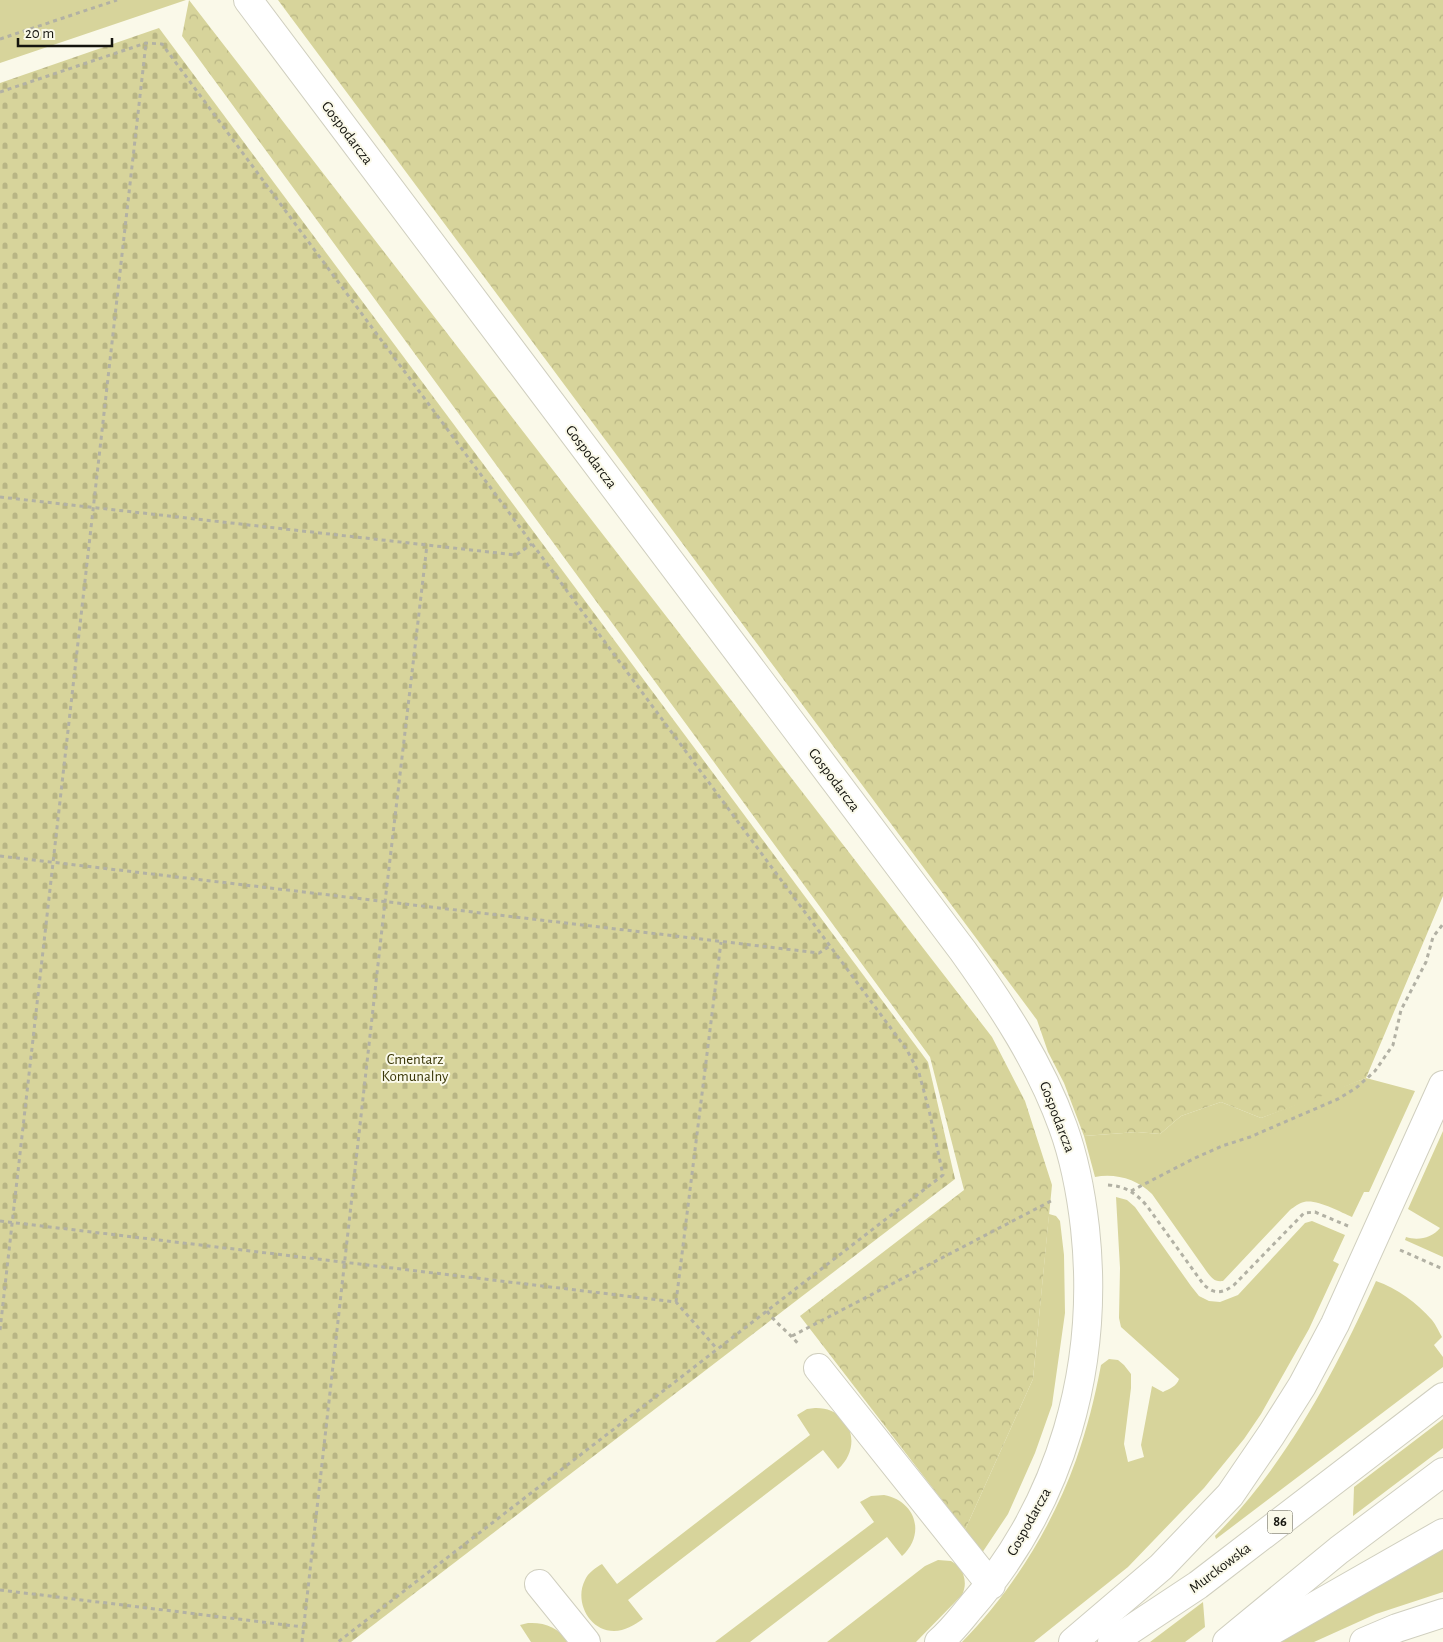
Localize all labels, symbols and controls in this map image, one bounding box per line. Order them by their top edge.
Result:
scale bar [18,15,111,47]
text: 20 m [25,26,54,41]
street label: Gospodarcza [318,99,376,167]
street label: Gospodarcza [562,423,620,491]
street label: Gospodarcza [805,746,863,814]
park label: Cmentarz Komunalny [382,1052,449,1084]
street label: Gospodarcza [1037,1079,1077,1155]
street label: Gospodarcza [1004,1486,1054,1558]
road number: 86 [1268,1510,1292,1534]
street label: Murckowska [1187,1540,1254,1596]

